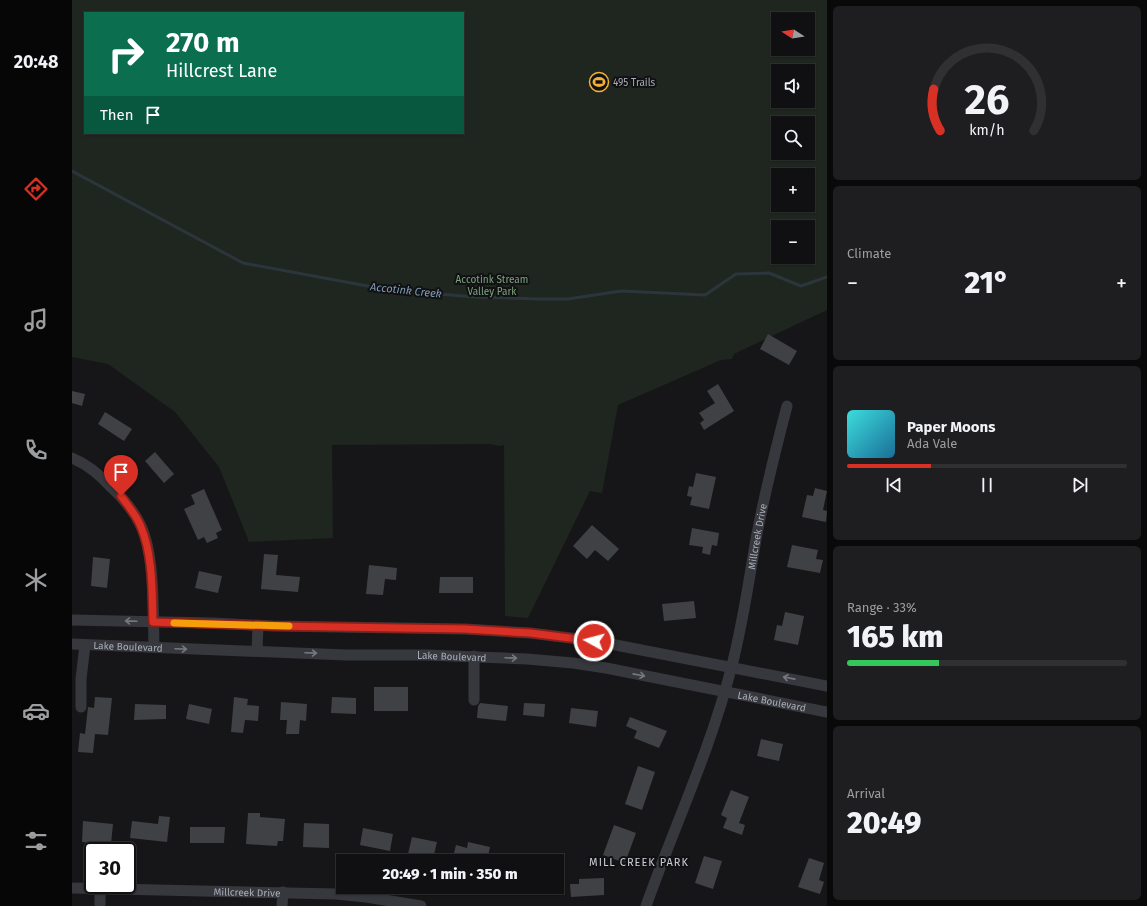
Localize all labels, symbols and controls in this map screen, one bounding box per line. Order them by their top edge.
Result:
north arrow [771,12,815,56]
map controls [771,12,815,264]
text: 270 m [166,26,240,59]
icon: right [100,28,152,80]
text: 20:48 [14,51,58,73]
text: Hillcrest Lane [166,60,277,82]
button: sound [771,64,815,108]
sports icon: 495 Trails [588,71,610,93]
text: 26 [965,75,1009,125]
place label: 495 Trails [613,77,656,89]
icon: arrive [142,104,164,126]
text: Then [100,106,134,124]
button: search [771,116,815,160]
text: km/h [969,122,1005,139]
button: + [771,168,815,212]
icon: directions [22,175,50,203]
button: − [771,220,815,264]
text: Climate [847,246,891,261]
text: 21° [965,265,1009,301]
text: − [847,270,858,297]
text: + [1116,270,1127,297]
park label: Accotink Stream Valley Park [456,274,528,298]
water label: Accotink Creek [369,280,442,301]
icon: music [22,306,50,334]
text: Paper Moons [907,418,995,436]
icon: phone [22,436,50,464]
text: Ada Vale [907,436,957,451]
pin [104,455,138,496]
icon: arrive [110,461,132,483]
icon: previous [883,474,905,496]
icon: pause [976,474,998,496]
icon: next [1069,474,1091,496]
street label: Millcreek Drive [746,503,770,570]
icon: climate [22,566,50,594]
text: Range · 33% [847,600,917,615]
one-way arrow [125,618,138,625]
text: 165 km [847,619,944,655]
position arrow [573,620,615,662]
street label: Lake Boulevard [93,640,163,655]
one-way arrow [174,645,187,652]
one-way arrow [304,650,317,657]
street label: Lake Boulevard [417,650,487,664]
one-way arrow [504,654,517,662]
one-way arrow [633,671,646,679]
one-way arrow [783,674,796,682]
street label: Lake Boulevard [737,689,807,715]
icon: car [22,697,50,725]
text: Arrival [847,786,885,801]
text: 20:49 [847,805,921,841]
icon: filters [22,827,50,855]
speed limit sign: 30 [84,842,136,894]
district label: MILL CREEK PARK [589,856,689,869]
text: 20:49 · 1 min · 350 m [382,865,518,883]
street label: Millcreek Drive [213,886,281,900]

